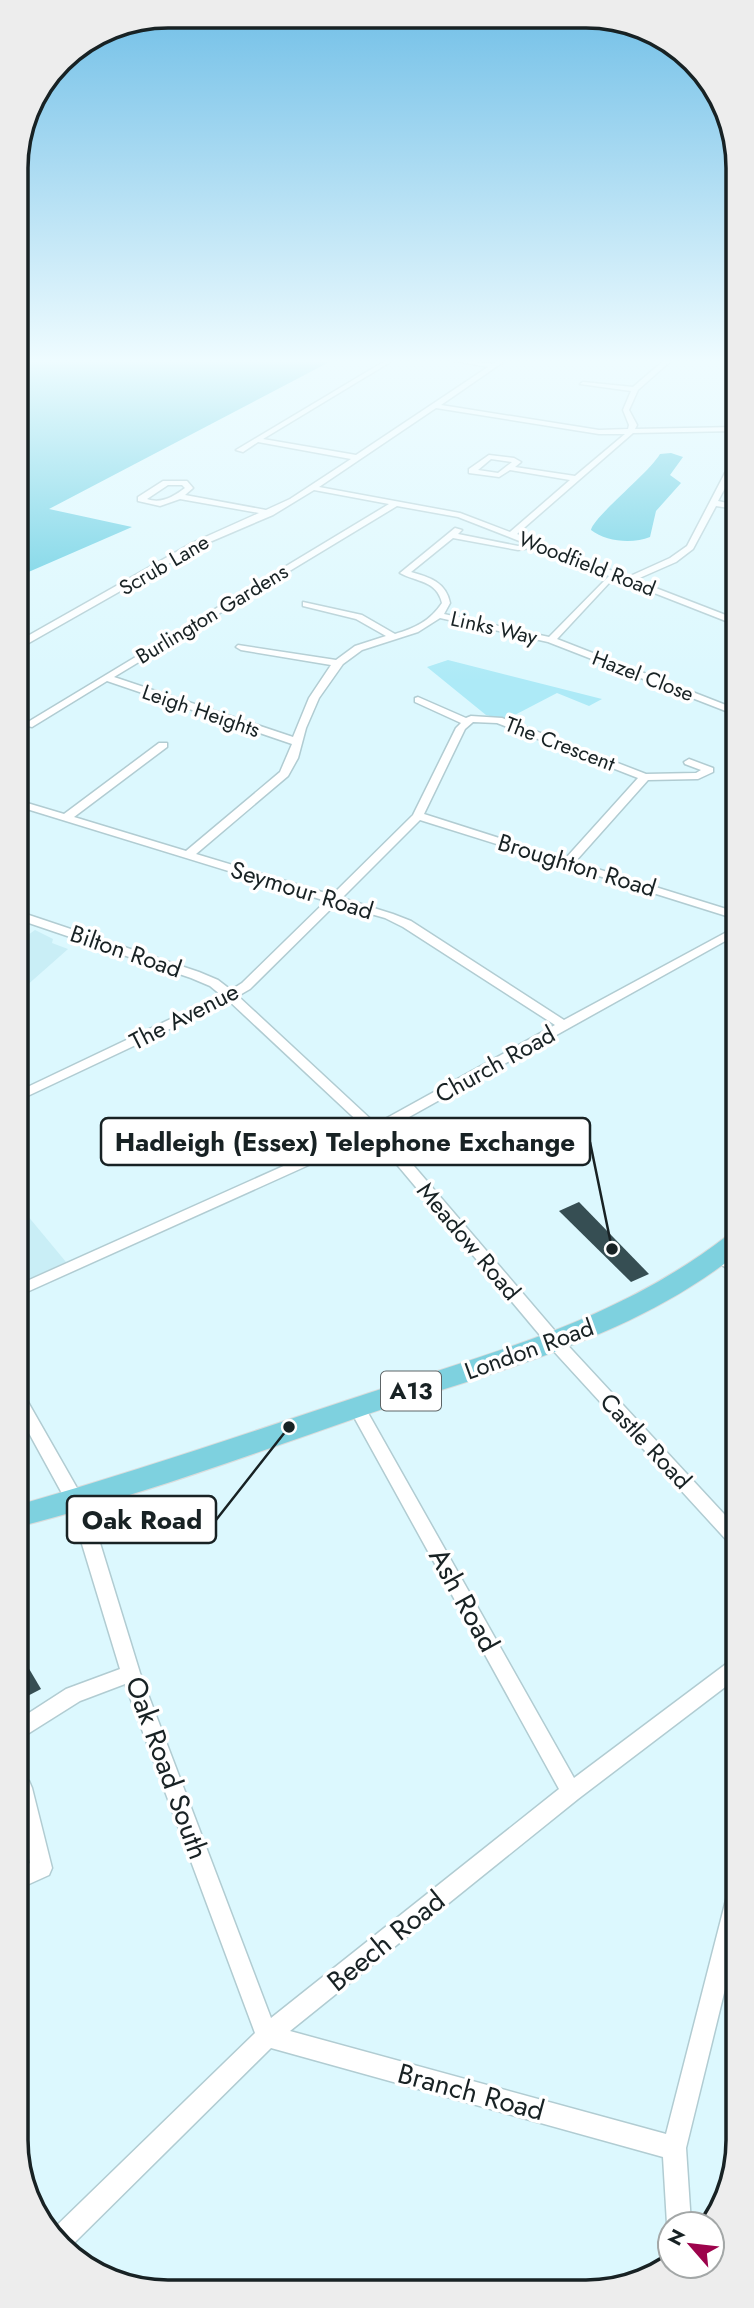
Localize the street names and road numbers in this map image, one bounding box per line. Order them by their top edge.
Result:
street label: Woodfield Road [514,524,660,604]
street label: Scrub Lane [113,527,215,603]
street label: Burlington Gardens [130,557,294,671]
street label: Links Way [448,604,541,653]
street label: Hazel Close [588,643,698,709]
street label: Leigh Heights [138,677,264,745]
street label: The Crescent [501,709,619,779]
street label: Broughton Road [494,824,660,906]
street label: Seymour Road [226,852,378,928]
street label: Bilton Road [66,916,186,986]
street label: The Avenue [123,974,245,1058]
street label: Church Road [429,1017,561,1111]
street label: Meadow Road [409,1174,529,1308]
street label: London Road [460,1309,598,1389]
road number: A13 [381,1372,441,1410]
street label: Castle Road [592,1385,700,1497]
street label: Ash Road [419,1541,509,1659]
street label: Oak Road South [115,1671,219,1865]
street label: Beech Road [318,1881,454,2001]
street label: Branch Road [393,2053,549,2131]

